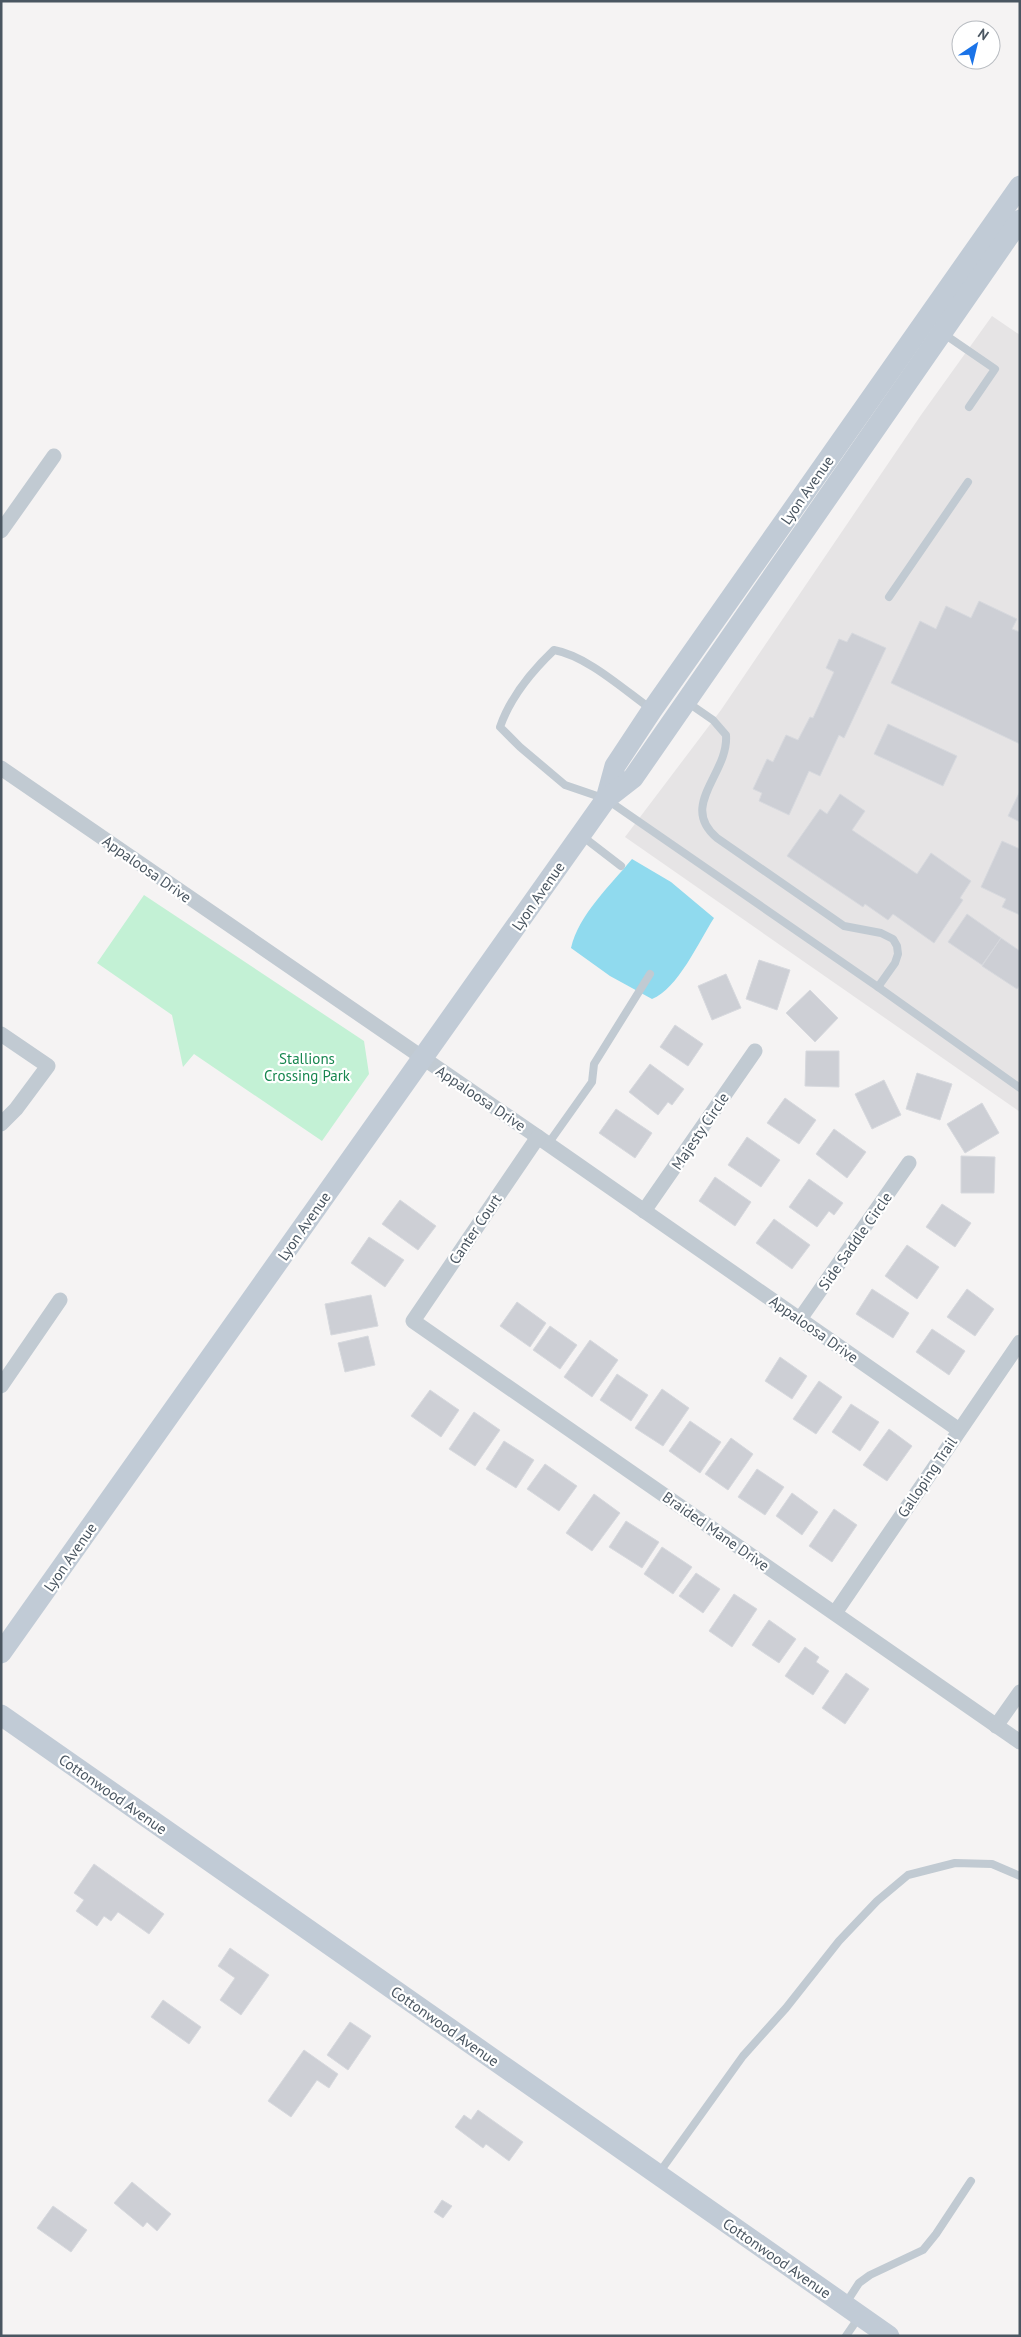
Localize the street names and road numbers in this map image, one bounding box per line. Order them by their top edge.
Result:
street label: Lyon Avenue [776,452,838,528]
street label: Appaloosa Drive [99,831,195,907]
street label: Lyon Avenue [507,858,569,934]
street label: Appaloosa Drive [432,1061,530,1135]
street label: Majesty Circle [667,1089,733,1173]
street label: Lyon Avenue [273,1188,335,1264]
street label: Side Saddle Circle [814,1188,896,1294]
street label: Canter Court [445,1190,505,1268]
street label: Appaloosa Drive [766,1291,862,1367]
street label: Galloping Trail [893,1433,961,1521]
street label: Braided Mane Drive [659,1487,773,1575]
street label: Lyon Avenue [39,1519,101,1595]
street label: Cottonwood Avenue [55,1750,171,1838]
street label: Cottonwood Avenue [387,1982,503,2070]
street label: Cottonwood Avenue [719,2214,835,2302]

